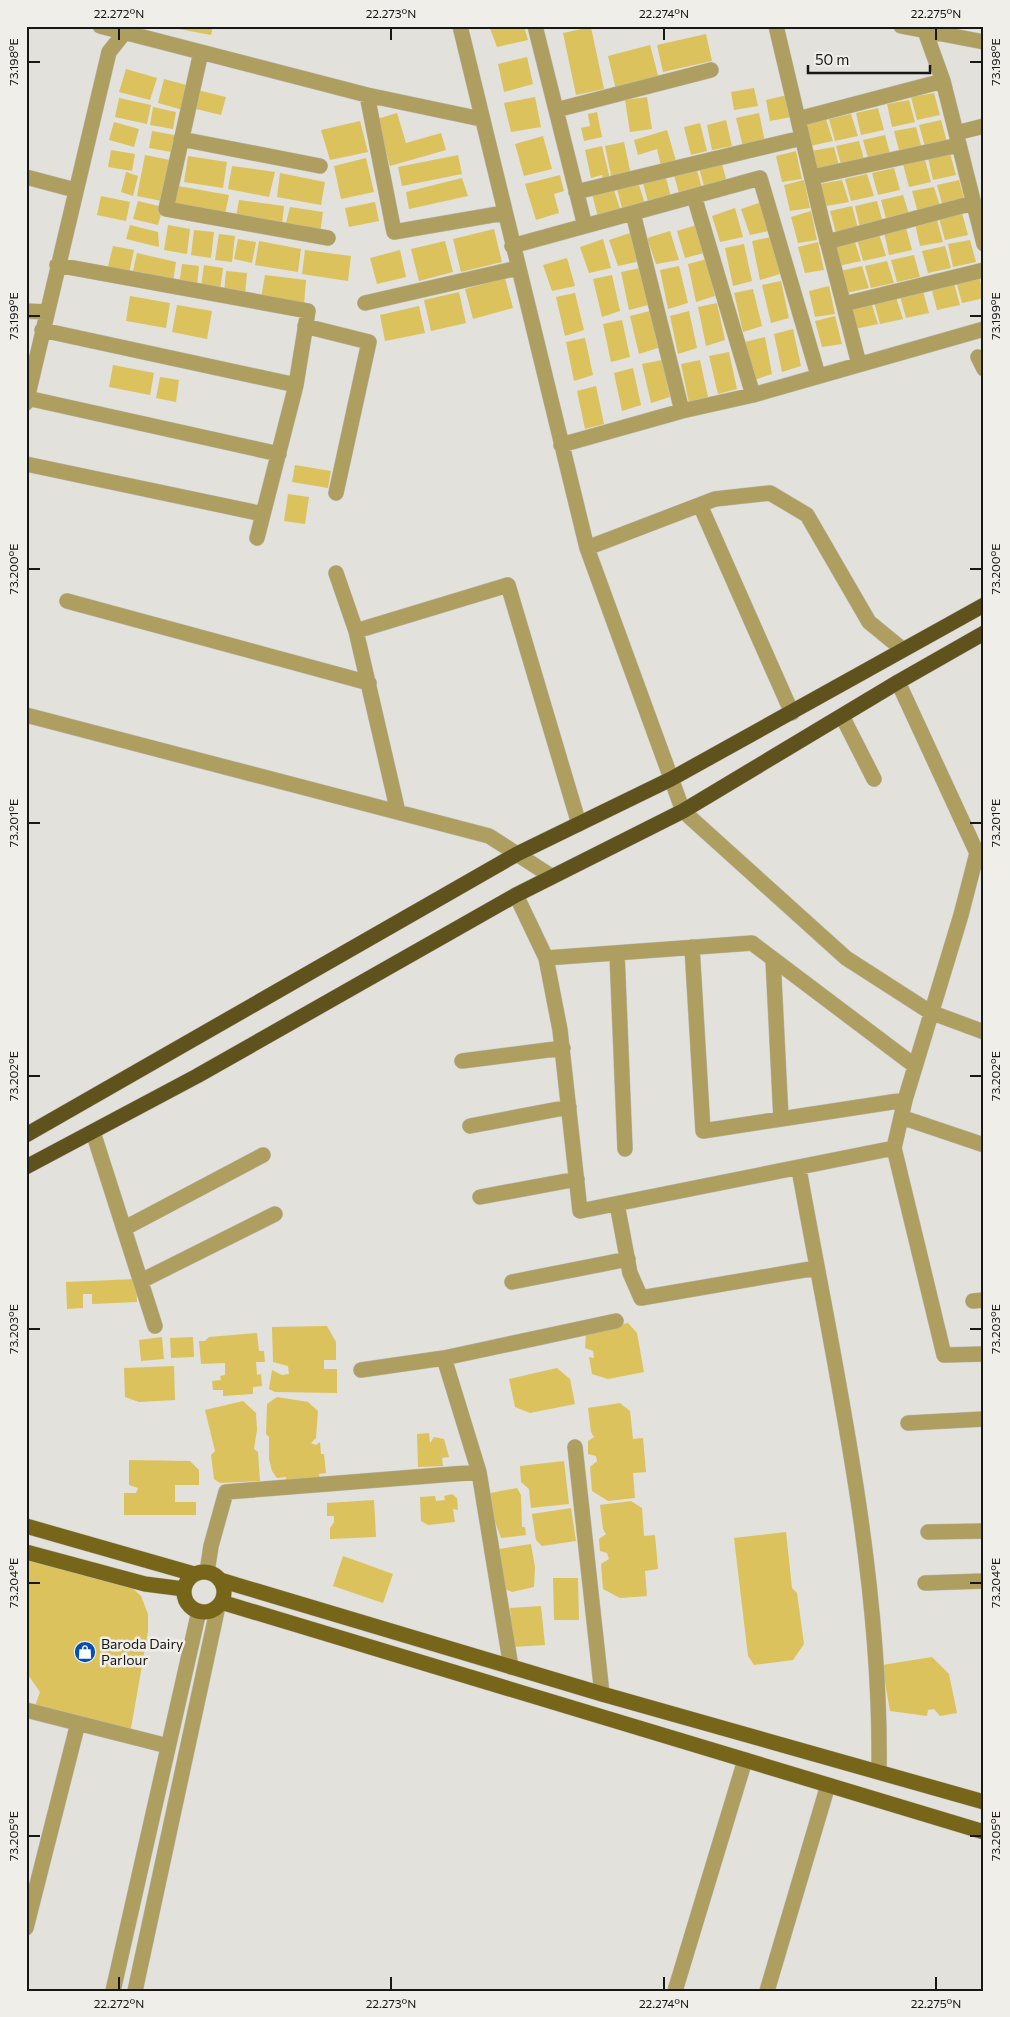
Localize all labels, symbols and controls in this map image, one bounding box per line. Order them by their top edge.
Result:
text: 22.272°N [94,6,144,20]
text: 22.273°N [366,6,416,20]
text: 22.274°N [639,6,689,20]
text: 22.275°N [911,6,961,20]
text: 73.198°E [6,38,20,86]
text: 73.198°E [988,38,1002,86]
scale bar [808,42,930,74]
text: 50 m [815,50,849,68]
text: 73.199°E [6,292,20,340]
text: 73.199°E [988,292,1002,340]
text: 73.200°E [6,544,20,594]
text: 73.200°E [988,544,1002,594]
text: 73.201°E [6,799,20,847]
text: 73.201°E [988,799,1002,847]
text: 73.202°E [6,1051,20,1101]
text: 73.202°E [988,1051,1002,1101]
text: 73.203°E [6,1304,20,1354]
text: 73.203°E [988,1304,1002,1354]
text: 73.204°E [6,1558,20,1608]
text: 73.204°E [988,1558,1002,1608]
place label: Baroda Dairy Parlour [101,1635,183,1668]
shop icon: Baroda Dairy Parlour [73,1640,97,1664]
text: 73.205°E [6,1811,20,1861]
text: 73.205°E [988,1811,1002,1861]
text: 22.272°N [94,1996,144,2010]
text: 22.273°N [366,1996,416,2010]
text: 22.274°N [639,1996,689,2010]
text: 22.275°N [911,1996,961,2010]

